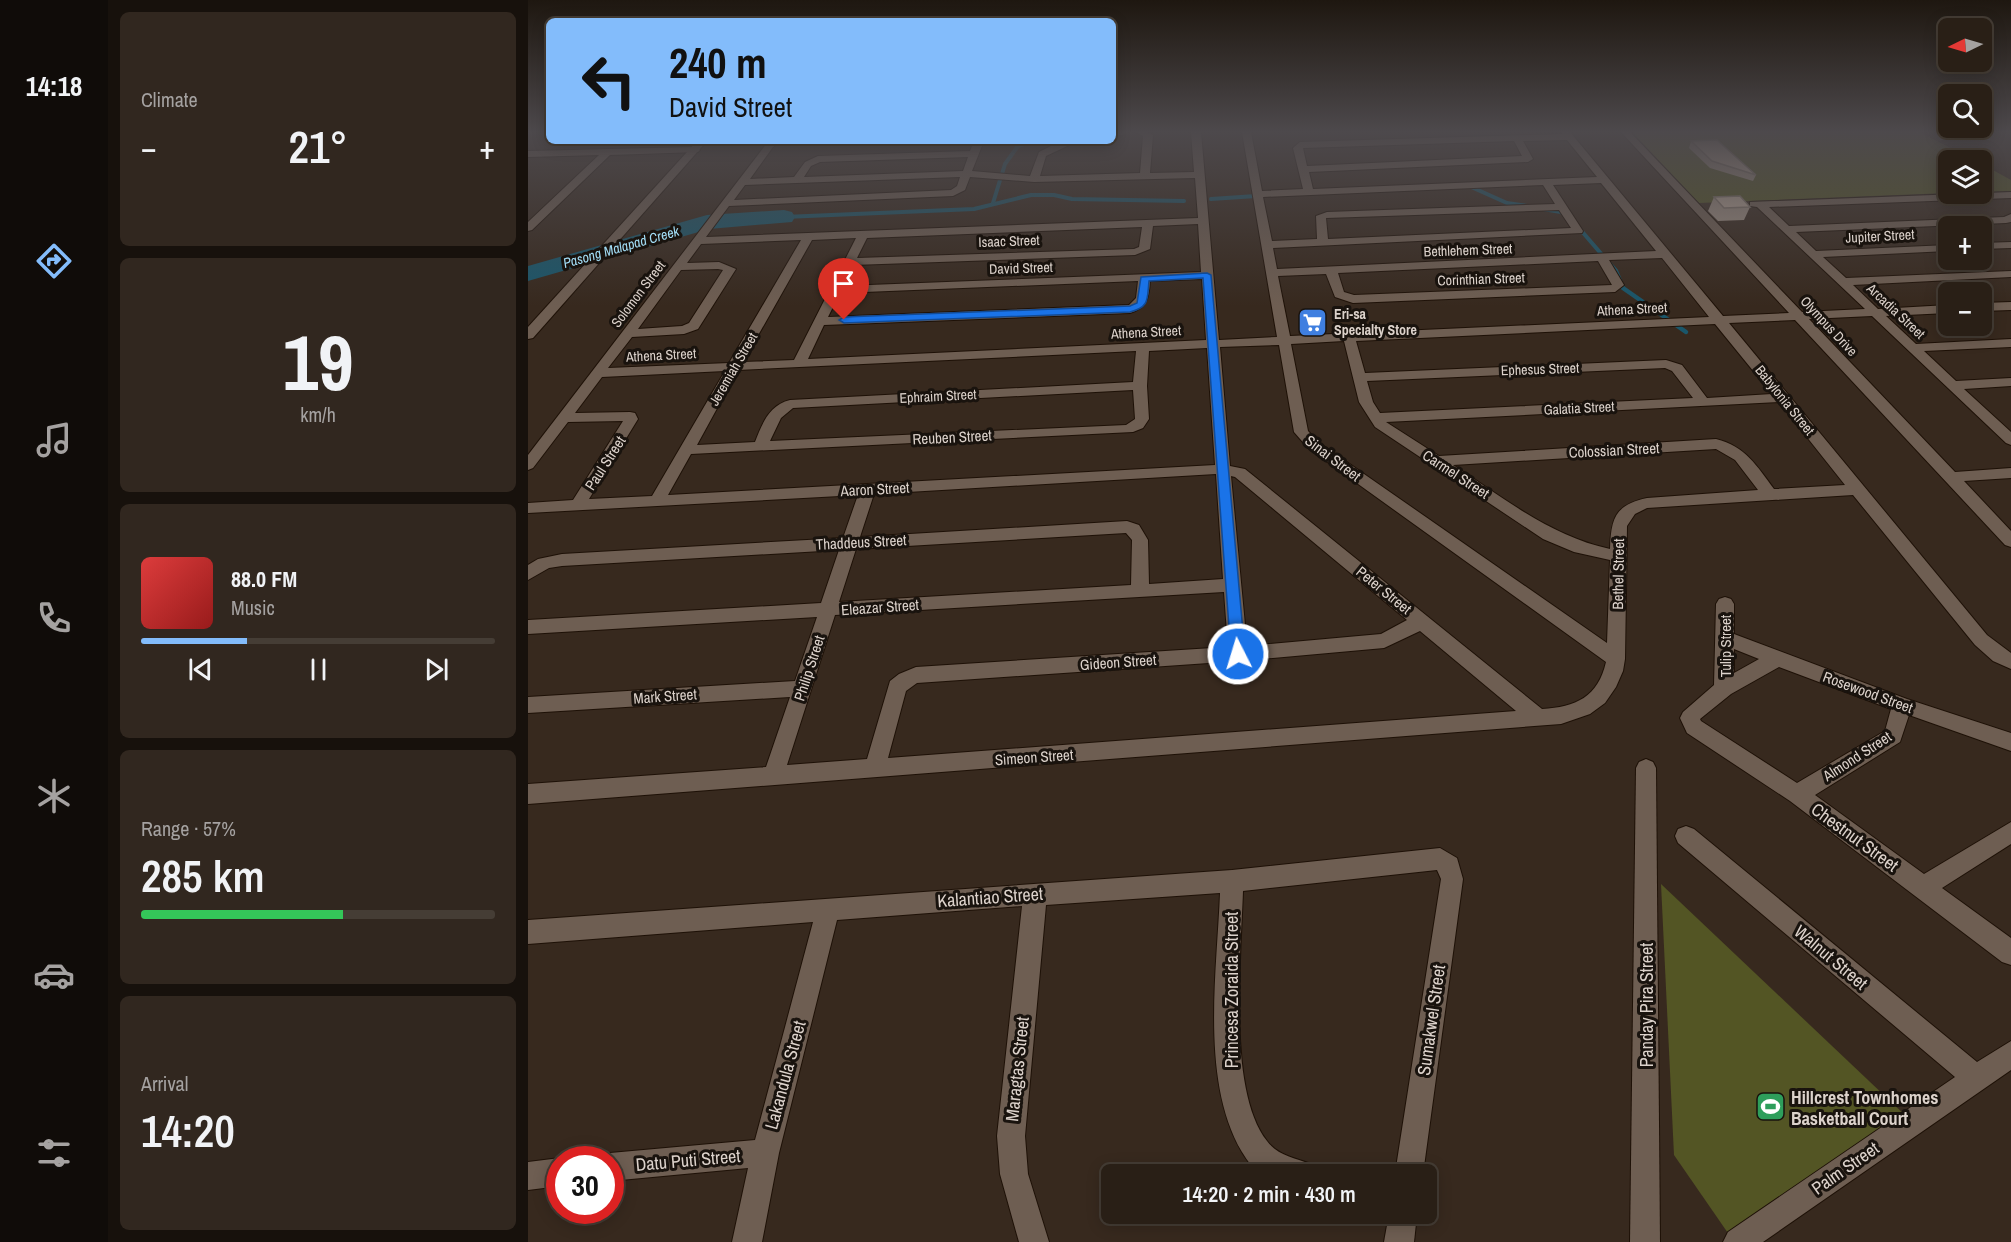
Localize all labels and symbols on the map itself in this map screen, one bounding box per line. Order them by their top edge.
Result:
north arrow [1938,18,1992,72]
water label: Pasong Malapad Creek [561,221,682,272]
street label: Jupiter Street [1845,225,1915,247]
street label: Isaac Street [978,231,1040,251]
street label: Bethlehem Street [1423,239,1513,261]
street label: Solomon Street [607,257,669,331]
pin [818,258,869,320]
street label: David Street [989,258,1053,278]
street label: Corinthian Street [1437,268,1525,290]
street label: Arcadia Street [1862,279,1929,343]
street label: Olympus Drive [1797,292,1861,360]
street label: Athena Street [1595,298,1668,320]
place label: Eri-sa Specialty Store [1334,305,1417,339]
supermarket icon: Eri-sa Specialty Store [1297,306,1329,338]
street label: Athena Street [1109,321,1182,343]
street label: Jeremiah Street [705,329,761,409]
street label: Athena Street [624,344,697,366]
street label: Ephesus Street [1500,359,1580,379]
street label: Babylonia Street [1751,361,1819,439]
street label: Ephraim Street [899,385,977,407]
street label: Galatia Street [1543,397,1615,419]
street label: Reuben Street [912,424,993,450]
street label: Sinai Street [1301,430,1366,486]
street label: Paul Street [580,431,631,494]
street label: Colossian Street [1568,437,1661,463]
street label: Carmel Street [1418,445,1494,504]
street label: Aaron Street [839,477,911,501]
street label: Thaddeus Street [815,529,908,555]
street label: Bethel Street [1607,538,1629,610]
street label: Peter Street [1352,561,1417,619]
street label: Eleazar Street [840,594,920,620]
street label: Tulip Street [1715,614,1736,677]
position arrow [1206,622,1270,686]
street label: Philip Street [789,632,830,703]
street label: Gideon Street [1079,649,1158,675]
street label: Rosewood Street [1820,666,1916,718]
street label: Mark Street [633,683,698,709]
street label: Almond Street [1818,726,1896,787]
street label: Simeon Street [994,744,1075,770]
street label: Chestnut Street [1806,797,1904,877]
street label: Kalantiao Street [936,881,1044,913]
street label: Princesa Zoraida Street [1219,912,1244,1068]
street label: Walnut Street [1789,919,1873,995]
street label: Panday Pira Street [1634,943,1659,1067]
street label: Sumakwel Street [1411,963,1451,1077]
street label: Maragtas Street [999,1015,1035,1123]
street label: Lakandula Street [758,1018,812,1132]
place label: Hillcrest Townhomes Basketball Court [1791,1085,1938,1131]
sports icon: Hillcrest Townhomes Basketball Court [1754,1091,1786,1123]
street label: Palm Street [1806,1136,1884,1200]
street label: Datu Puti Street [635,1143,741,1177]
speed limit sign: 30 [546,1146,624,1224]

